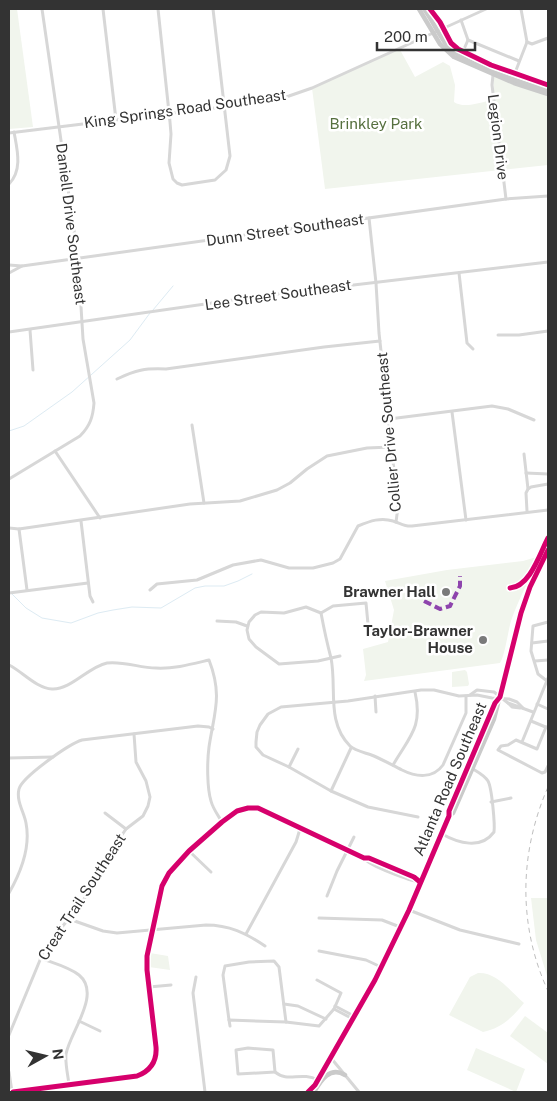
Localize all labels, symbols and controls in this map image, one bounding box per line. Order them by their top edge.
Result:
scale bar [377,20,474,52]
text: 200 m [384,28,428,45]
street label: King Springs Road Southeast [83,86,287,131]
street label: Legion Drive [485,93,512,181]
park label: Brinkley Park [330,115,422,132]
street label: Daniell Drive Southeast [53,142,90,306]
street label: Dunn Street Southeast [205,210,365,249]
street label: Lee Street Southeast [203,276,353,313]
street label: Collier Drive Southeast [373,351,404,513]
place label: Brawner Hall [343,583,436,600]
marker: Brawner Hall [440,586,452,598]
place label: Taylor-Brawner House [363,622,473,656]
marker: Taylor-Brawner House [477,634,489,646]
street label: Atlanta Road Southeast [409,699,490,858]
street label: Creat Trail Southeast [34,830,129,963]
north arrow [20,1031,70,1081]
text: N [49,1048,67,1061]

